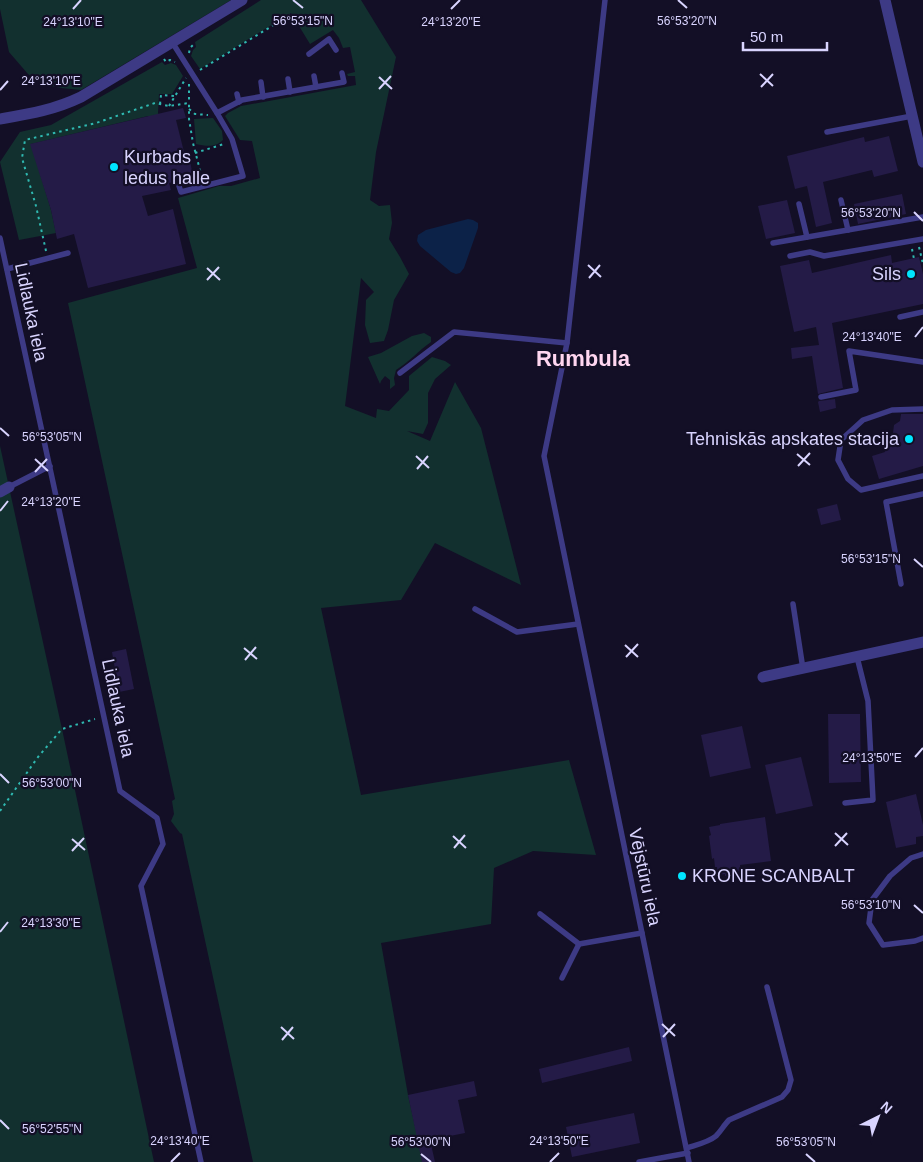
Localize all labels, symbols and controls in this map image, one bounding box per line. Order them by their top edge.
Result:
text: 56°53'15"N [273,14,333,28]
text: 56°53'20"N [657,14,717,28]
text: 24°13'10"E [43,15,103,29]
text: 24°13'20"E [421,15,481,29]
scale bar [743,20,827,52]
text: 50 m [750,28,783,45]
text: 24°13'10"E [21,74,81,88]
place label: Kurbads ledus halle [124,147,210,188]
marker: Kurbads ledus halle [108,161,120,173]
text: 56°53'20"N [841,206,901,220]
street label: Lidlauka iela [11,261,51,364]
place label: Sils [872,264,901,284]
marker: Sils [905,268,917,280]
text: 24°13'40"E [842,330,902,344]
district label: Rumbula [536,346,631,371]
place label: Tehniskās apskates stacija [686,429,900,449]
text: 56°53'05"N [22,430,82,444]
marker: Tehniskās apskates stacija [903,433,915,445]
text: 24°13'20"E [21,495,81,509]
text: 56°53'15"N [841,552,901,566]
street label: Lidlauka iela [98,657,138,760]
text: 24°13'50"E [842,751,902,765]
text: 56°53'00"N [22,776,82,790]
street label: Vējstūru iela [625,826,665,928]
place label: KRONE SCANBALT [692,866,855,886]
marker: KRONE SCANBALT [676,870,688,882]
text: 56°53'10"N [841,898,901,912]
text: 24°13'30"E [21,916,81,930]
north arrow [853,1092,903,1142]
text: N [878,1098,896,1117]
text: 56°52'55"N [22,1122,82,1136]
text: 24°13'40"E [150,1134,210,1148]
text: 24°13'50"E [529,1134,589,1148]
text: 56°53'00"N [391,1135,451,1149]
text: 56°53'05"N [776,1135,836,1149]

